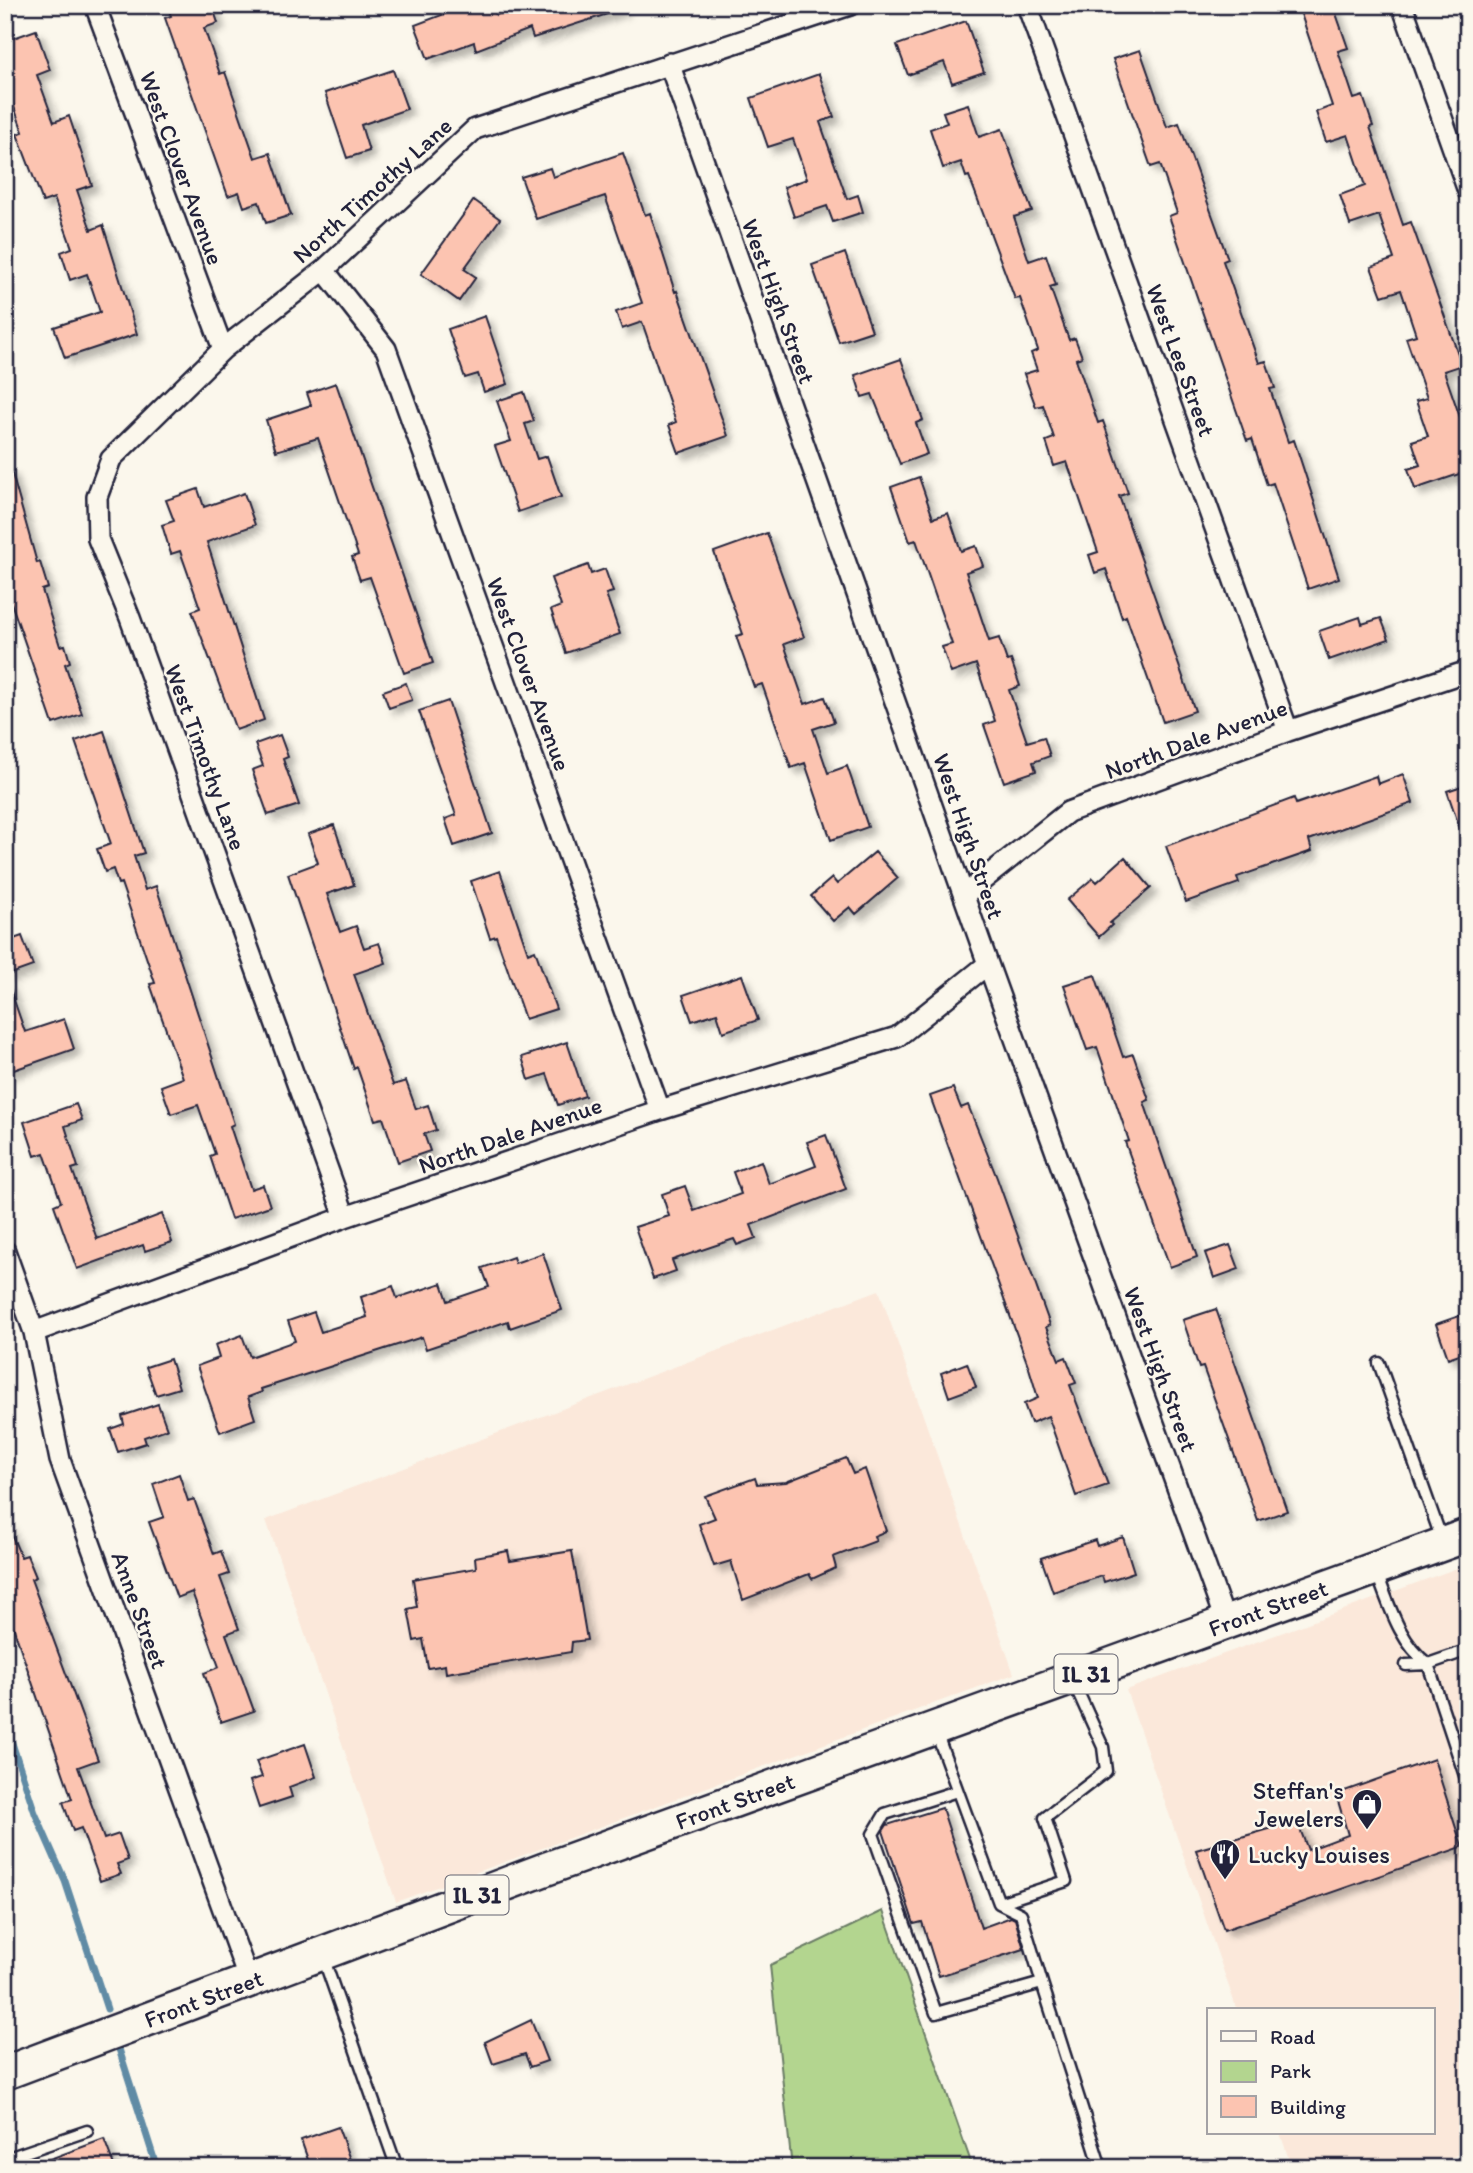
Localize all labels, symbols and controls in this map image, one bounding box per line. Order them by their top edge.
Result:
street label: West Clover Avenue [134,67,230,269]
street label: North Timothy Lane [286,111,458,269]
street label: West High Street [736,215,822,387]
street label: West Lee Street [1140,280,1222,440]
street label: West Clover Avenue [481,573,577,775]
street label: West Timothy Lane [159,660,253,854]
street label: North Dale Avenue [1101,693,1291,785]
street label: West High Street [927,749,1011,923]
street label: North Dale Avenue [414,1090,606,1180]
street label: West High Street [1118,1283,1204,1455]
street label: Anne Street [105,1547,175,1673]
street label: Front Street [1204,1573,1331,1642]
road number: IL 31 [1054,1654,1118,1694]
street label: Front Street [671,1766,798,1835]
place label: Steffan's Jewelers [1253,1776,1344,1833]
shop icon: Steffan's Jewelers [1350,1787,1384,1831]
restaurant icon: Lucky Louises [1208,1837,1242,1881]
place label: Lucky Louises [1248,1840,1390,1869]
road number: IL 31 [446,1876,508,1914]
street label: Front Street [140,1963,267,2034]
legend [1207,2008,1434,2134]
text: Road [1270,2024,1316,2049]
text: Park [1270,2058,1312,2083]
text: Building [1270,2094,1346,2119]

